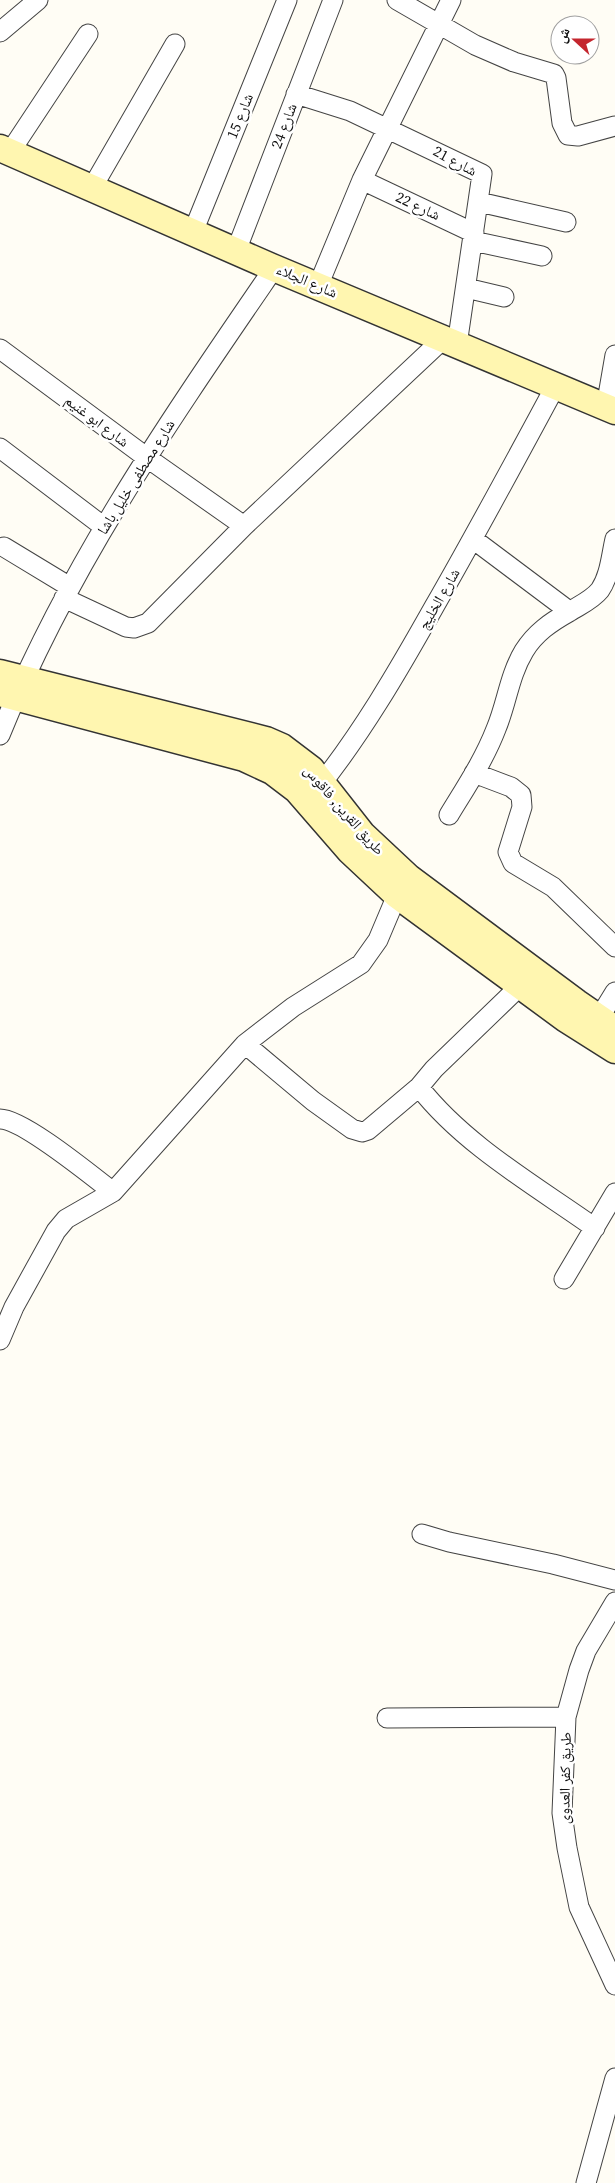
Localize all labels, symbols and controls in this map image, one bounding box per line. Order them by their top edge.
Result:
north arrow [550,15,600,65]
text: ش [551,25,575,46]
street label: شارع 15 [221,90,258,142]
street label: شارع 24 [265,100,302,152]
street label: شارع 21 [430,140,481,181]
street label: شارع 22 [392,186,444,225]
street label: شارع الجلاء [273,258,341,303]
street label: شارع ابو غنيم [61,389,134,452]
street label: شارع مصطفى خليل باشا [92,415,180,538]
street label: شارع الخليج [413,564,465,633]
street label: طريق القرين, فاقوس [299,760,390,859]
street label: طريق كفر العدوى [553,1732,576,1824]

